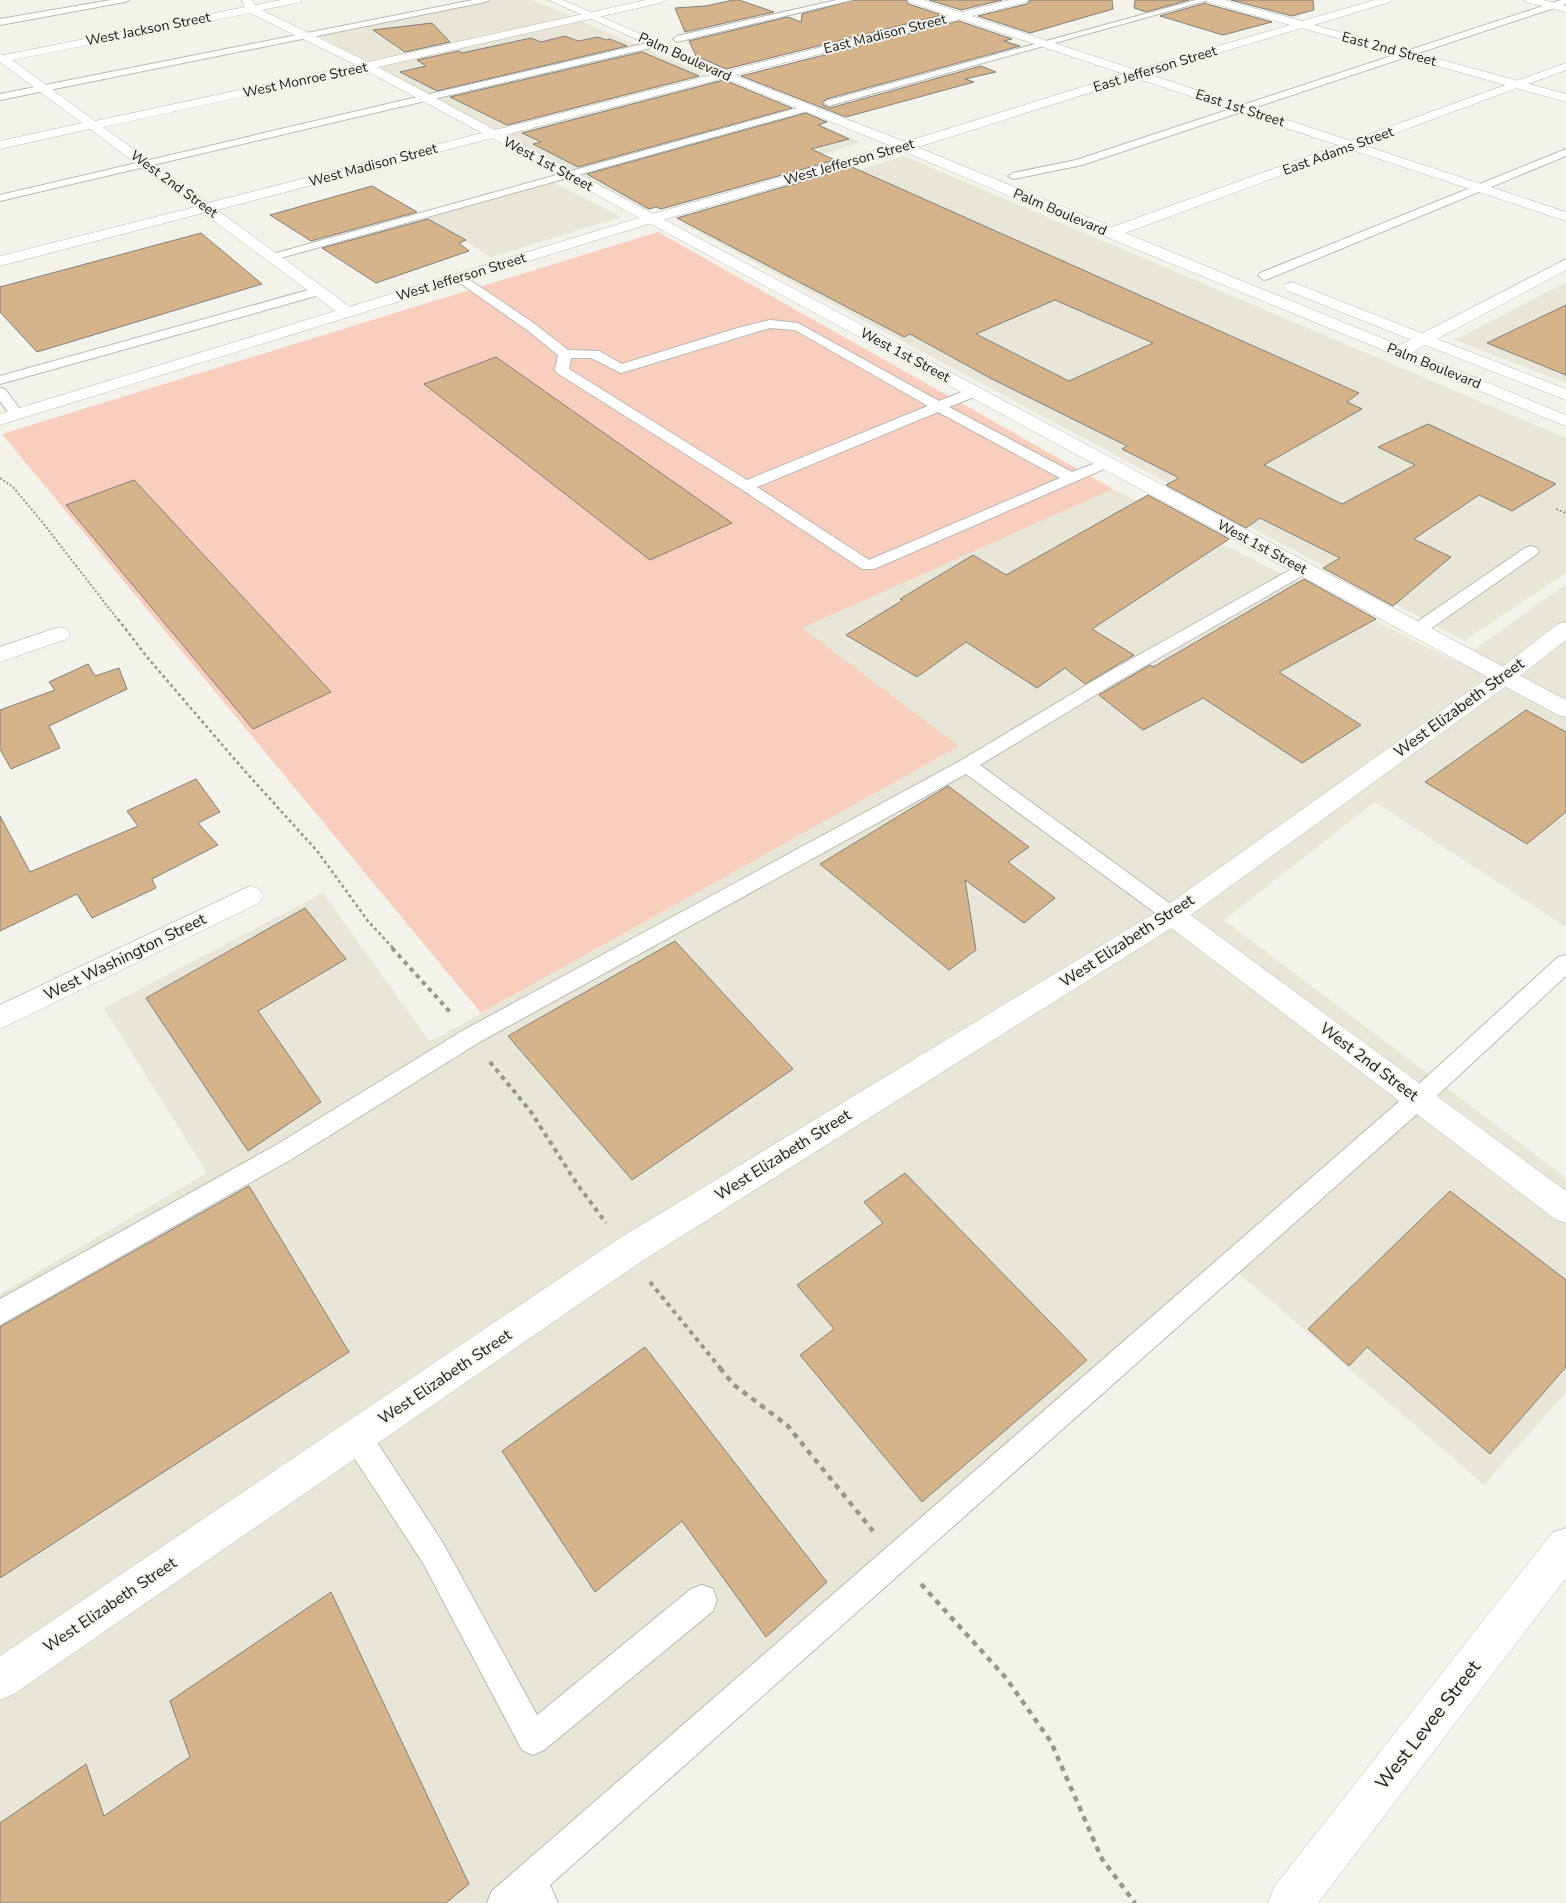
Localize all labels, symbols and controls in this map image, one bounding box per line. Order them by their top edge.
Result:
street label: West Jackson Street [84,8,212,50]
street label: East Madison Street [822,10,948,58]
street label: East 2nd Street [1340,27,1438,71]
street label: Palm Boulevard [636,28,734,86]
street label: East Jefferson Street [1091,41,1219,97]
street label: West Monroe Street [241,57,369,102]
street label: East 1st Street [1193,85,1287,131]
street label: East Adams Street [1280,122,1396,180]
street label: West 1st Street [500,132,596,196]
street label: West Jefferson Street [782,134,916,190]
street label: West Madison Street [307,139,439,191]
street label: West 2nd Street [127,146,222,222]
street label: Palm Boulevard [1010,184,1110,240]
street label: West Jefferson Street [394,248,528,306]
street label: West 1st Street [857,323,953,387]
street label: Palm Boulevard [1384,339,1484,393]
street label: West 1st Street [1214,515,1310,579]
street label: West Elizabeth Street [1389,653,1529,763]
street label: West Elizabeth Street [1055,889,1199,993]
street label: West Washington Street [40,908,210,1006]
street label: West 2nd Street [1315,1018,1423,1107]
street label: West Elizabeth Street [711,1104,855,1206]
street label: West Elizabeth Street [374,1324,516,1430]
street label: West Elizabeth Street [39,1552,181,1658]
street label: West Levee Street [1369,1655,1487,1795]

